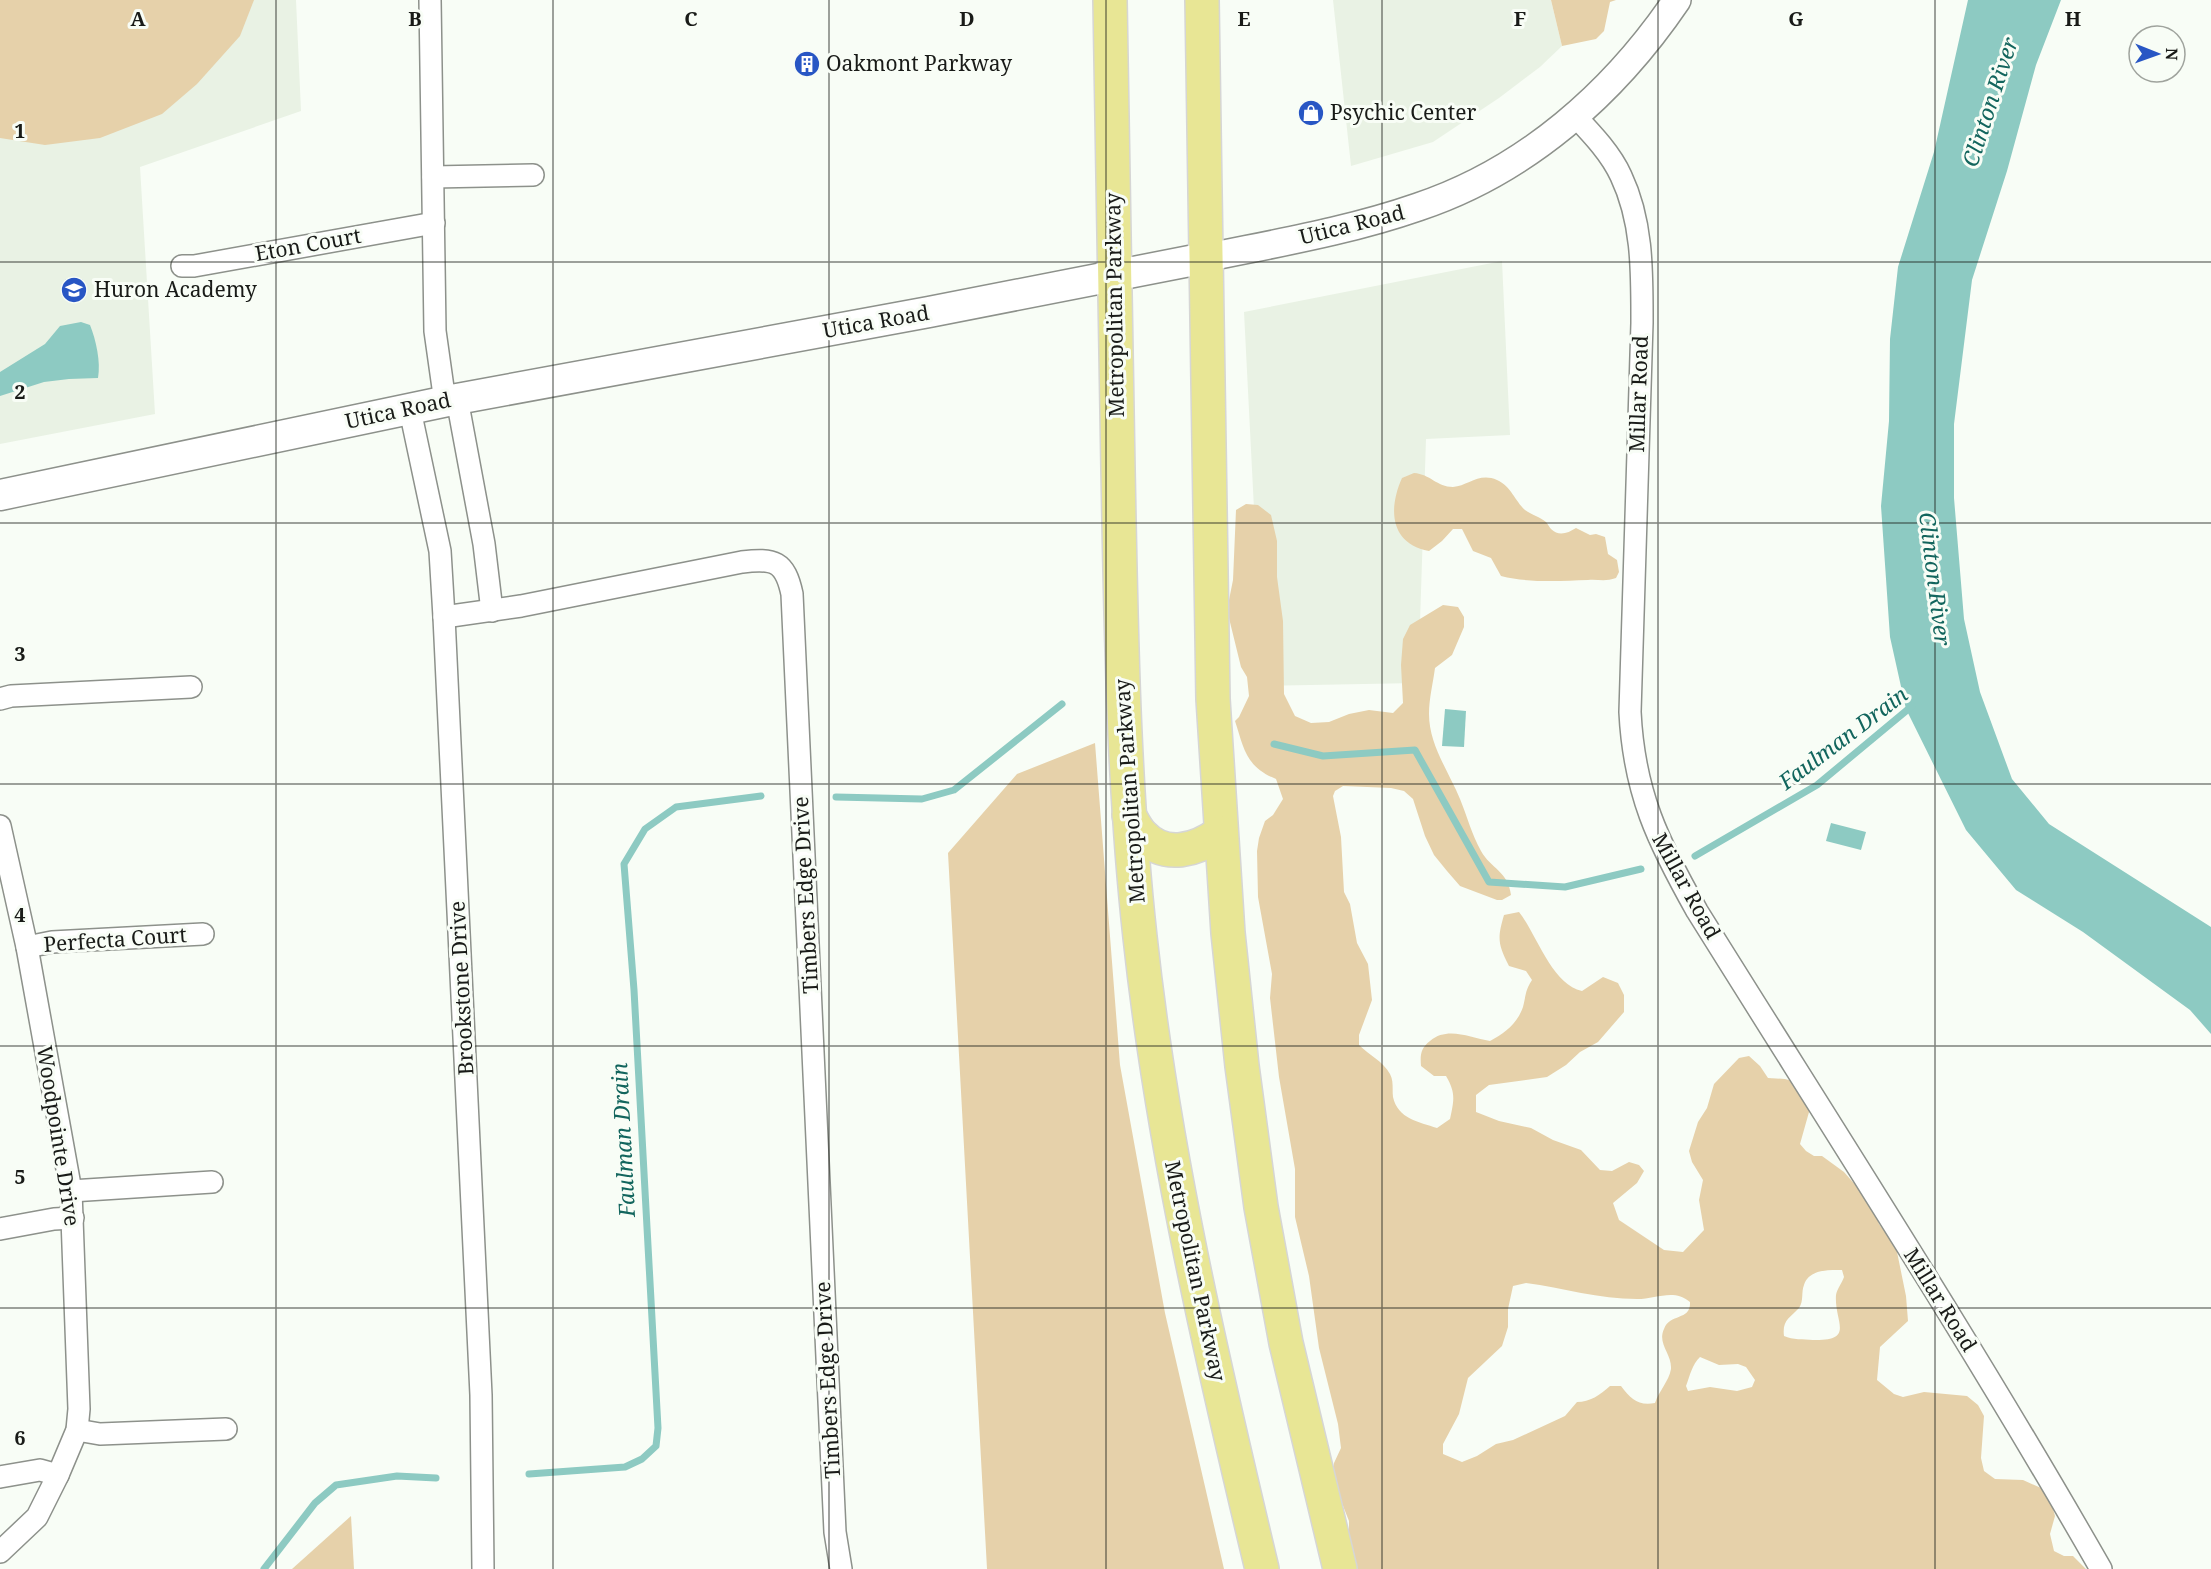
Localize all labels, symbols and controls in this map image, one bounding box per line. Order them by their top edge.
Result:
text: A [130,5,146,32]
text: B [408,5,422,32]
text: C [684,5,698,32]
text: D [959,5,975,32]
text: E [1237,5,1251,32]
text: F [1514,5,1526,32]
text: G [1788,5,1804,32]
text: H [2065,5,2081,32]
north arrow [2127,24,2187,84]
water label: Clinton River [1954,33,2024,170]
text: N [2161,48,2183,61]
building icon: Oakmont Parkway [792,49,822,79]
place label: Oakmont Parkway [826,49,1012,77]
shop icon: Psychic Center [1296,98,1326,128]
place label: Psychic Center [1330,98,1476,126]
text: 1 [14,117,26,144]
street label: Metropolitan Parkway [1098,192,1130,418]
street label: Utica Road [1296,197,1407,251]
street label: Eton Court [253,221,363,267]
school or university icon: Huron Academy [59,275,89,305]
place label: Huron Academy [94,275,257,303]
street label: Utica Road [821,298,931,344]
street label: Millar Road [1622,335,1654,453]
text: 2 [14,378,26,405]
street label: Utica Road [342,385,453,435]
water label: Clinton River [1913,510,1959,648]
text: 3 [14,640,26,667]
street label: Metropolitan Parkway [1107,678,1151,904]
water label: Faulman Drain [1771,679,1913,796]
street label: Timbers Edge Drive [786,796,824,994]
street label: Millar Road [1646,827,1728,944]
street label: Brookstone Drive [442,900,480,1076]
text: 4 [14,901,26,928]
street label: Perfecta Court [42,920,187,958]
street label: Woodpointe Drive [31,1044,87,1228]
water label: Faulman Drain [603,1062,641,1219]
street label: Metropolitan Parkway [1159,1158,1233,1384]
text: 5 [14,1163,26,1190]
street label: Millar Road [1898,1242,1984,1357]
street label: Timbers Edge Drive [808,1281,846,1479]
text: 6 [14,1424,26,1451]

